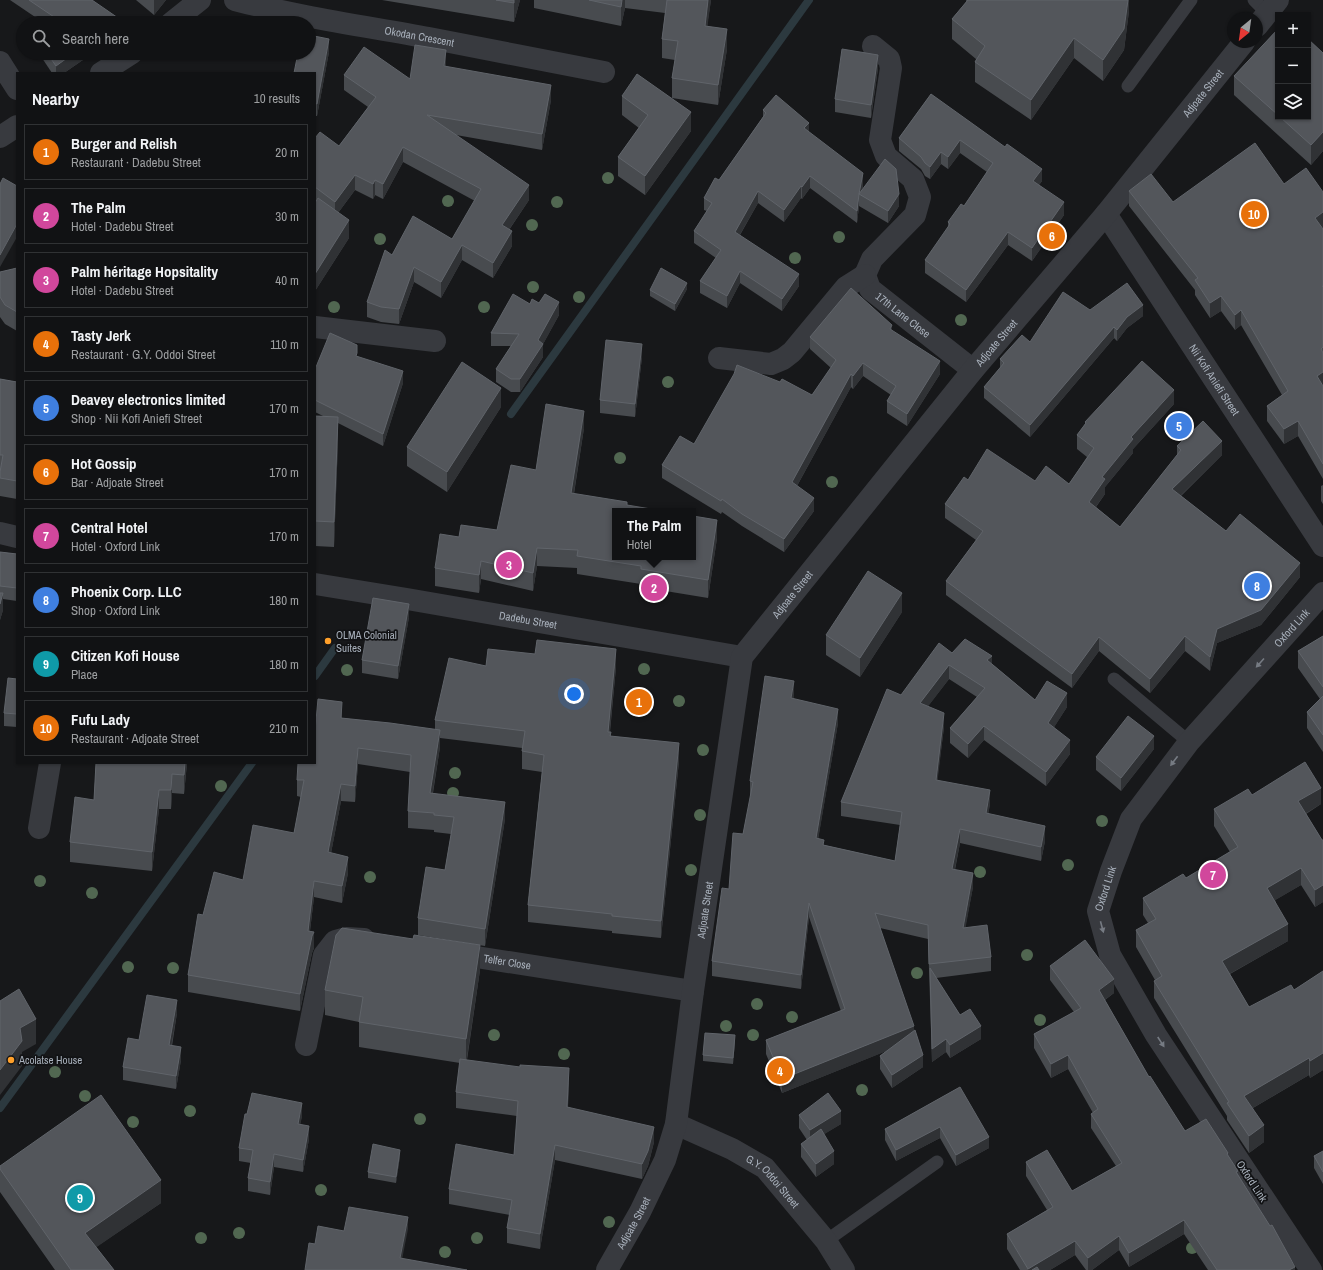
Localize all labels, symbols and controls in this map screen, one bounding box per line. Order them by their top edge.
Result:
north arrow [1227,12,1263,48]
map controls [1275,12,1311,120]
button: + [1275,12,1311,48]
search box [16,16,316,60]
street label: Okodan Crescent [384,23,456,50]
icon: search [30,27,52,49]
text: Search here [62,28,129,49]
button: − [1275,48,1311,84]
street label: Adjoate Street [1179,66,1227,121]
button: layers [1275,84,1311,120]
text: Nearby [32,87,79,110]
text: 10 results [254,90,300,107]
text: Burger and Relish [71,133,177,154]
text: 1 [43,144,49,161]
text: 20 m [275,144,299,161]
text: Restaurant · Dadebu Street [71,154,201,171]
text: The Palm [71,197,126,218]
pin: 10 [1241,199,1267,229]
text: 2 [43,208,49,225]
text: 30 m [275,208,299,225]
text: Hotel · Dadebu Street [71,218,174,235]
pin: 6 [1039,221,1065,251]
text: Palm héritage Hopsitality [71,261,218,282]
text: 3 [43,272,49,289]
text: 40 m [275,272,299,289]
text: Hotel · Dadebu Street [71,282,174,299]
street label: 17th Lane Close [873,289,933,341]
street label: Adjoate Street [972,316,1021,370]
text: Tasty Jerk [71,325,131,346]
text: 4 [43,336,49,353]
text: 110 m [270,336,299,353]
street label: Nii Kofi Aniefi Street [1186,341,1243,418]
text: Restaurant · G.Y. Oddoi Street [71,346,215,363]
text: Deavey electronics limited [71,389,226,410]
text: 5 [43,400,49,417]
text: 170 m [269,400,299,417]
text: Shop · Nii Kofi Aniefi Street [71,410,202,427]
pin: 5 [1166,411,1192,441]
text: Hot Gossip [71,453,137,474]
text: 6 [43,464,49,481]
text: 170 m [269,464,299,481]
text: Bar · Adjoate Street [71,474,163,491]
popup [612,508,696,560]
text: The Palm [627,515,681,536]
text: Central Hotel [71,517,148,538]
text: 7 [43,528,49,545]
text: 170 m [269,528,299,545]
text: Hotel [627,536,652,553]
text: Hotel · Oxford Link [71,538,160,555]
pin: 3 [496,550,522,580]
street label: Adjoate Street [768,567,816,622]
pin: 8 [1244,571,1270,601]
pin: 2 [641,573,667,603]
text: Phoenix Corp. LLC [71,581,182,602]
text: 8 [43,592,49,609]
text: 180 m [269,592,299,609]
text: Shop · Oxford Link [71,602,160,619]
street label: Oxford Link [1271,606,1313,650]
street label: Dadebu Street [498,608,558,632]
place label: OLMA Colonial Suites [336,628,397,655]
marker: OLMA Colonial Suites [323,636,333,646]
text: Citizen Kofi House [71,645,180,666]
text: 9 [43,656,49,673]
text: 180 m [269,656,299,673]
one-way arrow [1255,658,1264,669]
text: Place [71,666,98,683]
your location [564,684,584,704]
pin: 1 [626,687,652,717]
text: Fufu Lady [71,709,130,730]
text: 10 [40,720,52,737]
text: 210 m [269,720,299,737]
text: Restaurant · Adjoate Street [71,730,199,747]
one-way arrow [1170,756,1178,767]
pin: 7 [1200,860,1226,890]
street label: Oxford Link [1091,863,1119,913]
street label: Adjoate Street [694,880,716,940]
one-way arrow [1100,920,1106,933]
street label: Telfer Close [483,951,532,972]
one-way arrow [1157,1037,1165,1047]
place label: Acolatse House [18,1053,82,1067]
marker: Acolatse House [6,1055,16,1065]
pin: 4 [767,1056,793,1086]
street label: G.Y. Oddoi Street [743,1152,803,1211]
street label: Oxford Link [1233,1158,1271,1205]
pin: 9 [67,1183,93,1213]
street label: Adjoate Street [613,1194,653,1252]

